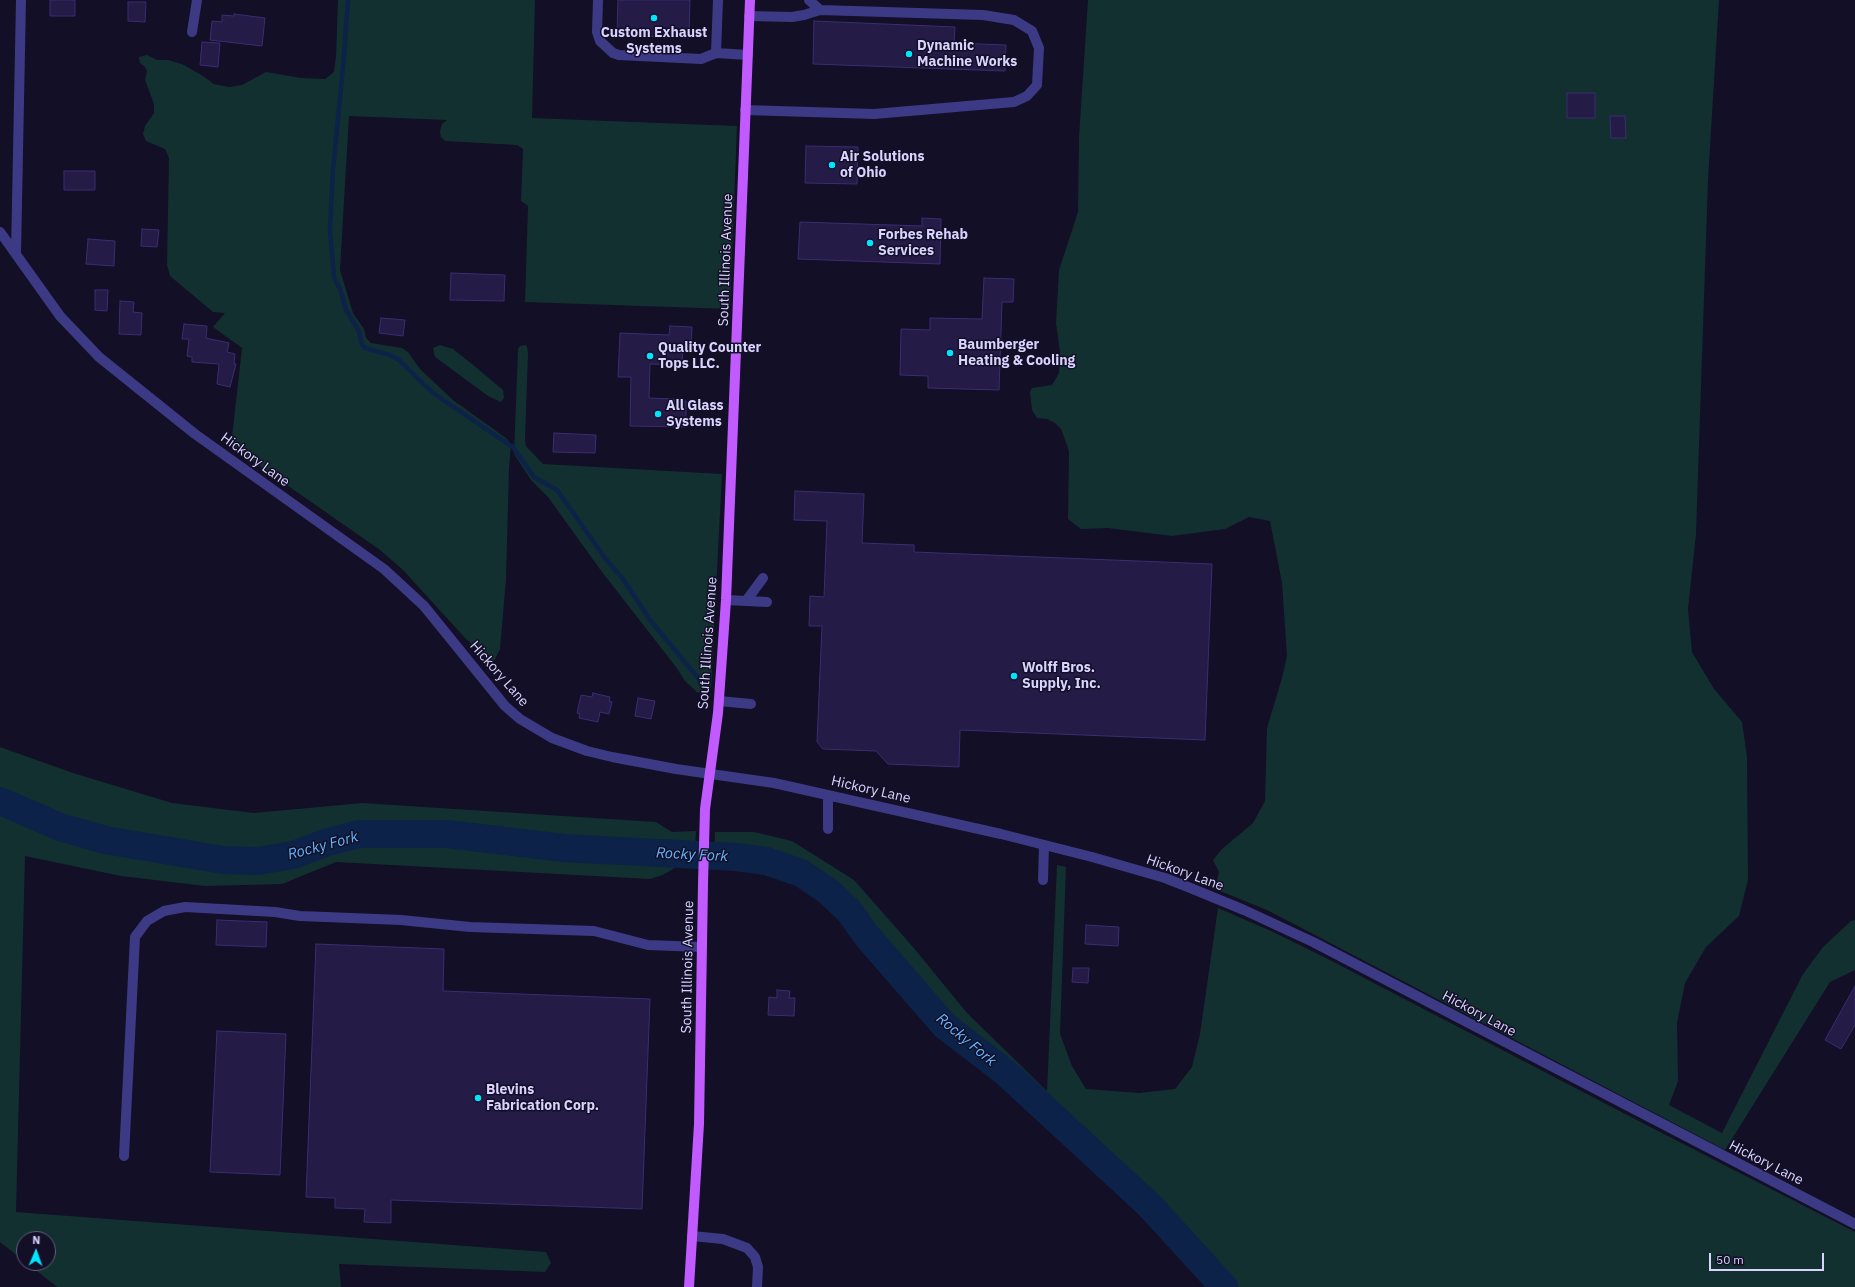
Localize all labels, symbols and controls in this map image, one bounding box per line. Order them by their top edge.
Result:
marker: Custom Exhaust Systems [649,13,659,23]
place label: Custom Exhaust Systems [601,25,707,58]
place label: Dynamic Machine Works [917,38,1017,70]
marker: Dynamic Machine Works [904,49,914,59]
place label: Air Solutions of Ohio [840,149,924,182]
marker: Air Solutions of Ohio [827,160,837,170]
street label: South Illinois Avenue [715,193,737,327]
place label: Forbes Rehab Services [878,227,968,260]
marker: Forbes Rehab Services [865,238,875,248]
place label: Baumberger Heating & Cooling [958,337,1075,370]
place label: Quality Counter Tops LLC. [658,340,761,372]
marker: Baumberger Heating & Cooling [945,348,955,358]
marker: Quality Counter Tops LLC. [645,351,655,361]
place label: All Glass Systems [666,398,724,430]
marker: All Glass Systems [653,409,663,419]
street label: Hickory Lane [217,429,293,491]
street label: South Illinois Avenue [695,576,721,710]
street label: Hickory Lane [466,638,532,710]
place label: Wolff Bros. Supply, Inc. [1022,660,1101,692]
marker: Wolff Bros. Supply, Inc. [1009,671,1019,681]
street label: Hickory Lane [830,773,912,807]
water label: Rocky Fork [286,828,360,864]
water label: Rocky Fork [655,844,729,866]
street label: Hickory Lane [1144,851,1226,895]
street label: South Illinois Avenue [678,900,698,1034]
street label: Hickory Lane [1439,988,1519,1040]
water label: Rocky Fork [933,1010,999,1070]
place label: Blevins Fabrication Corp. [486,1082,599,1114]
marker: Blevins Fabrication Corp. [473,1093,483,1103]
street label: Hickory Lane [1726,1137,1806,1189]
north arrow [16,1231,56,1271]
text: N [32,1233,41,1247]
scale bar [1711,1245,1826,1271]
text: 50 m [1716,1252,1744,1267]

